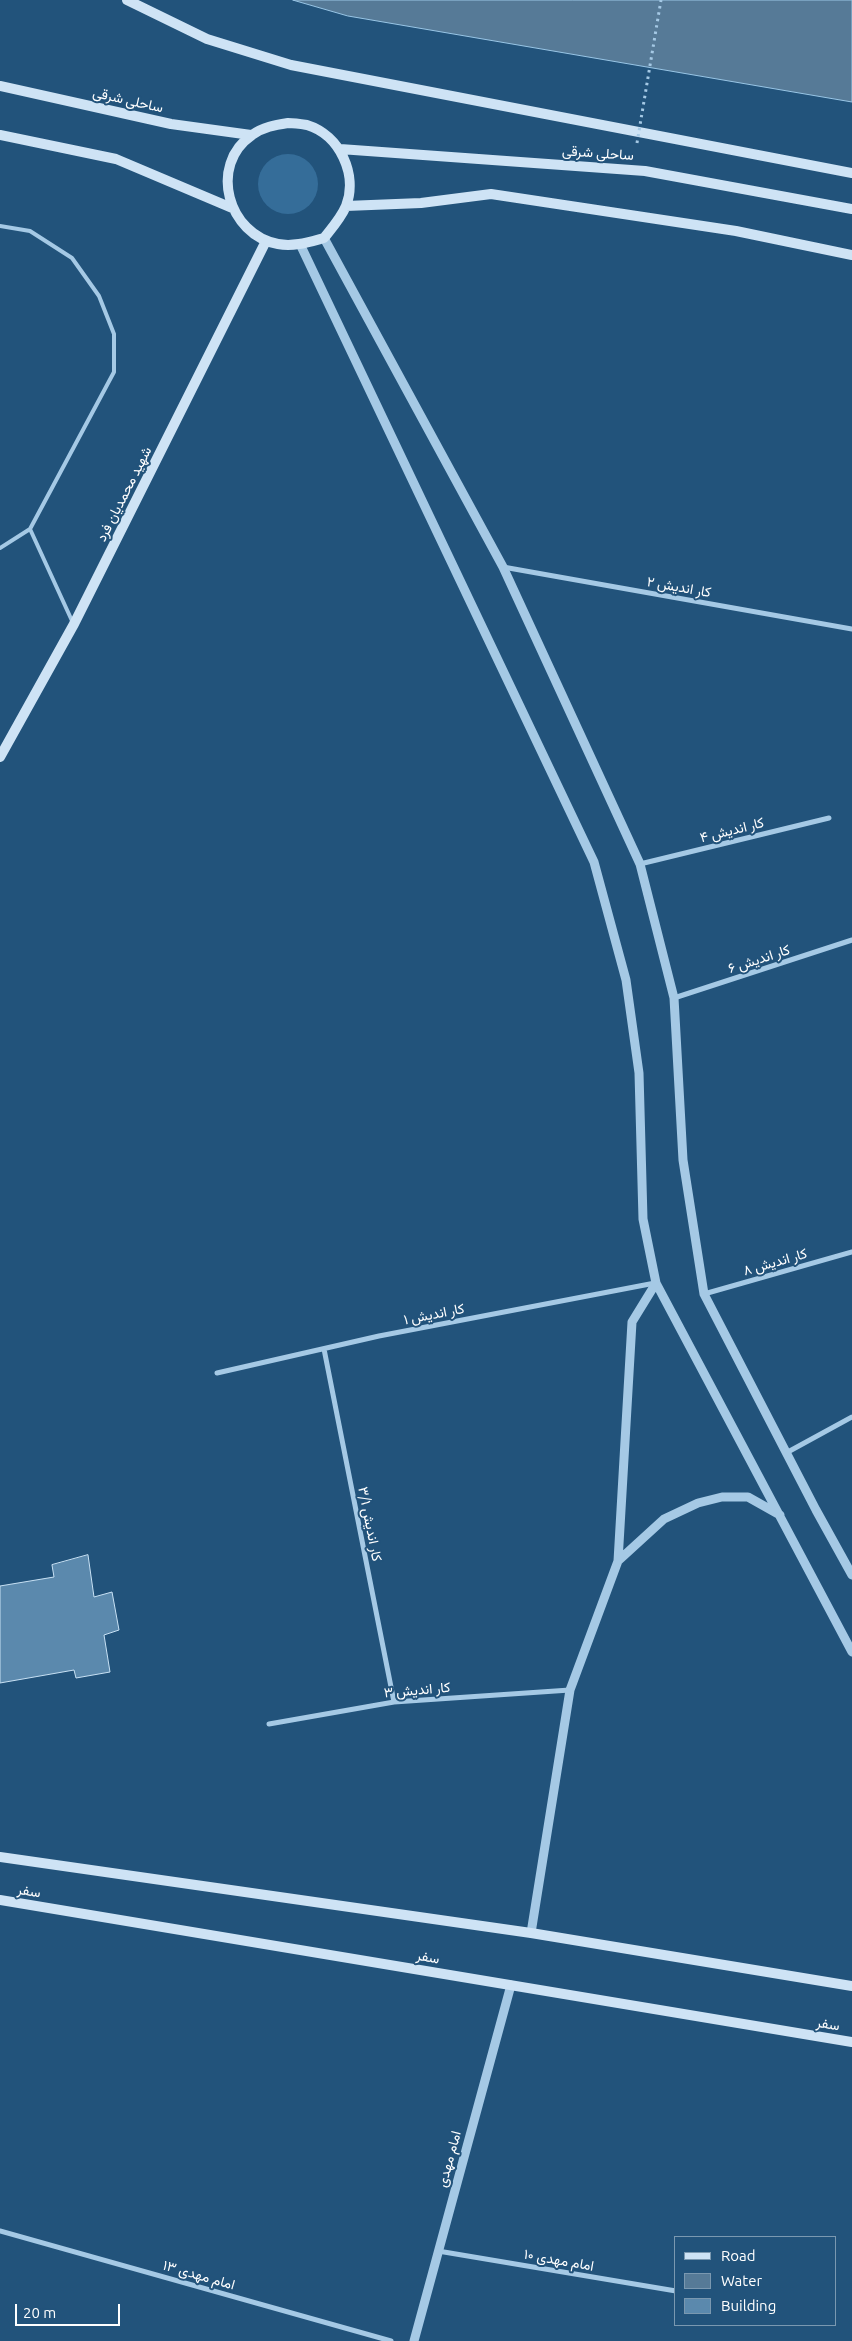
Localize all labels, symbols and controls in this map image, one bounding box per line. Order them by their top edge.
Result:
street label: ساحلی شرقی [91,84,165,116]
street label: ساحلی شرقی [562,142,634,164]
street label: شهید محمدیان فرد [93,444,155,544]
street label: ۲ کار اندیش [646,573,712,601]
street label: ۴ کار اندیش [698,814,766,846]
street label: ۶ کار اندیش [726,941,792,977]
street label: ۸ کار اندیش [741,1245,809,1279]
street label: ۱ کار اندیش [402,1300,466,1328]
street label: ۳/۱ کار اندیش [355,1485,385,1563]
street label: ۳ کار اندیش [383,1679,451,1701]
street label: سفر [16,1881,42,1901]
street label: سفر [415,1947,441,1967]
street label: سفر [815,2014,841,2034]
street label: امام مهدی [433,2129,465,2189]
legend [674,2236,837,2326]
street label: ۱۰ امام مهدی [523,2246,595,2274]
text: Road [721,2247,756,2264]
street label: ۱۳ امام مهدی [161,2257,237,2293]
text: Water [721,2272,762,2289]
scale bar [18,2294,122,2326]
text: Building [721,2297,776,2314]
text: 20 m [23,2304,56,2321]

